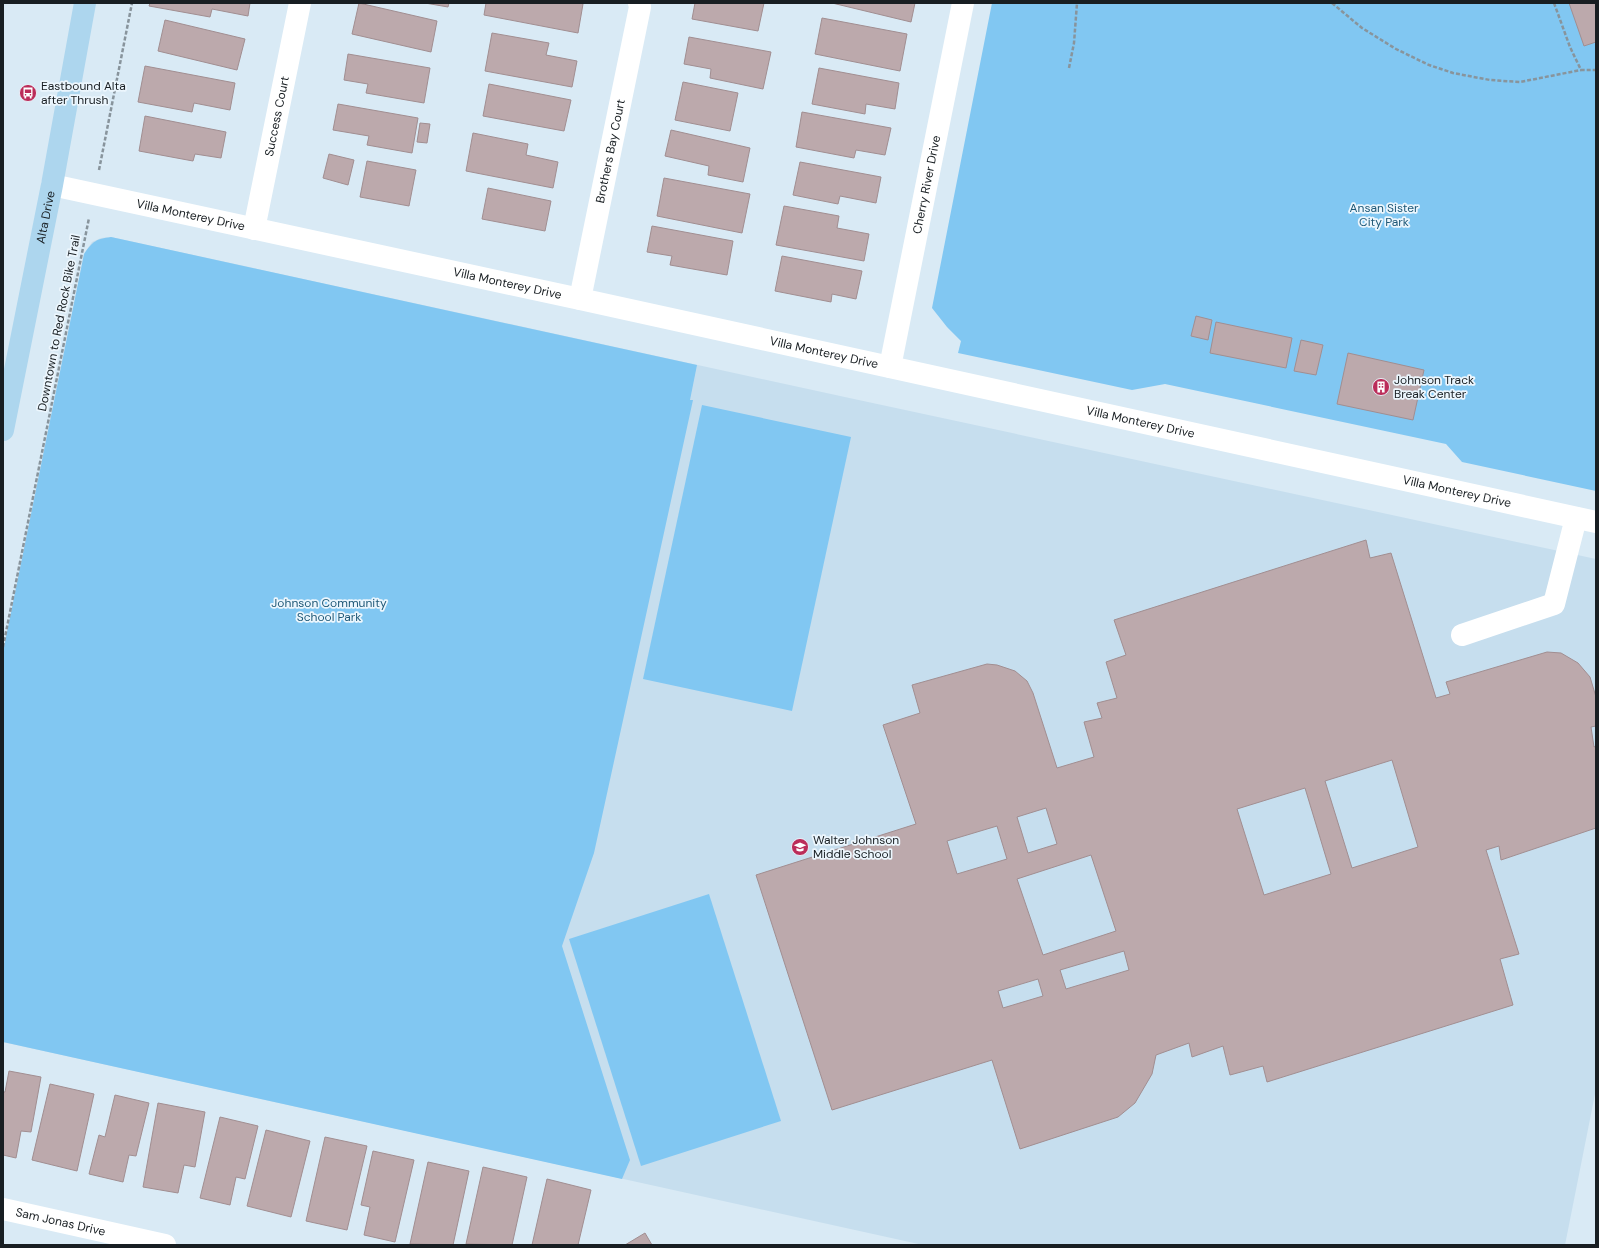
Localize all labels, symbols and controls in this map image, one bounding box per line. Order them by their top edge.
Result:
street label: Success Court [261,75,293,158]
place label: Eastbound Alta after Thrush [41,78,126,108]
bus stop icon: Eastbound Alta after Thrush [18,83,38,103]
street label: Brothers Bay Court [592,97,629,205]
street label: Cherry River Drive [909,134,944,235]
street label: Alta Drive [32,189,59,245]
street label: Villa Monterey Drive [135,195,247,235]
park label: Ansan Sister City Park [1350,200,1419,230]
street label: Downtown to Red Rock Bike Trail [34,233,84,413]
street label: Villa Monterey Drive [452,264,563,303]
street label: Villa Monterey Drive [768,333,880,372]
place label: Johnson Track Break Center [1394,372,1474,402]
building icon: Johnson Track Break Center [1371,377,1391,397]
street label: Villa Monterey Drive [1085,402,1196,442]
street label: Villa Monterey Drive [1401,472,1513,511]
park label: Johnson Community School Park [271,595,387,625]
place label: Walter Johnson Middle School [813,832,899,862]
school or university icon: Walter Johnson Middle School [790,837,810,857]
street label: Sam Jonas Drive [14,1204,107,1240]

